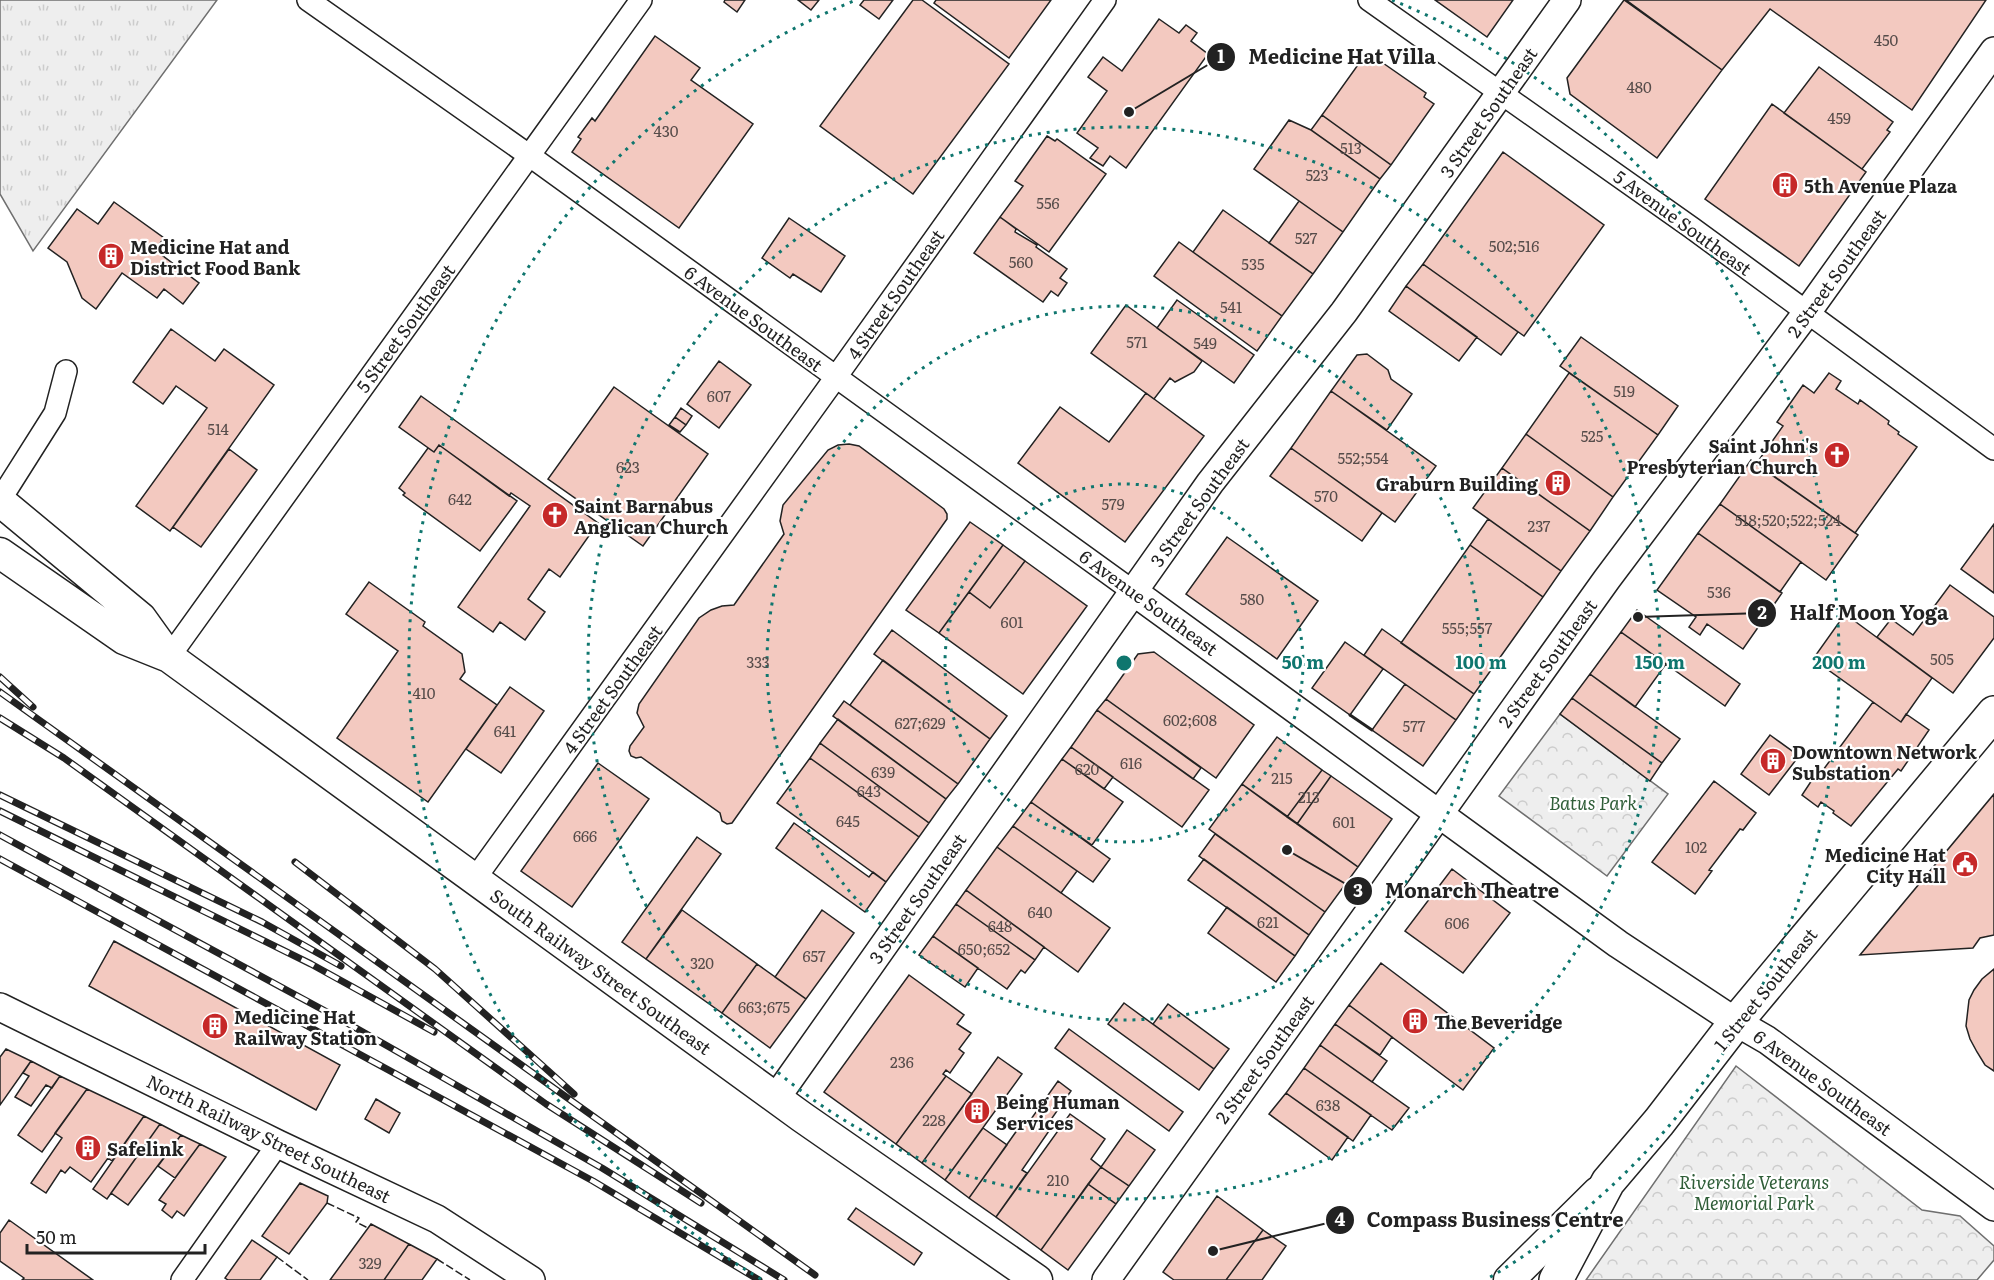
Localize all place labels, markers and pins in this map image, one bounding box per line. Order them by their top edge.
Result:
callout: Medicine Hat Villa [1206,38,1447,76]
building icon: 5th Avenue Plaza [1770,170,1800,200]
place label: 5th Avenue Plaza [1804,172,1958,199]
place label: Medicine Hat and District Food Bank [130,233,301,281]
building icon: Medicine Hat and District Food Bank [96,241,126,271]
place label: Saint John's Presbyterian Church [1627,432,1818,480]
church icon: Saint John's Presbyterian Church [1822,440,1852,470]
building icon: Graburn Building [1543,468,1573,498]
place label: Graburn Building [1376,470,1539,497]
place label: Saint Barnabus Anglican Church [574,492,728,540]
church icon: Saint Barnabus Anglican Church [540,500,570,530]
callout: Half Moon Yoga [1747,594,1961,632]
centre of rings [1114,653,1134,673]
place label: Downtown Network Substation [1792,738,1978,786]
building icon: Downtown Network Substation [1758,746,1788,776]
place label: Medicine Hat City Hall [1824,841,1946,889]
public building icon: Medicine Hat City Hall [1950,849,1980,879]
callout: Monarch Theatre [1343,872,1571,910]
place label: Medicine Hat Railway Station [234,1003,378,1051]
building icon: The Beveridge [1400,1006,1430,1036]
place label: The Beveridge [1434,1008,1562,1035]
building icon: Medicine Hat Railway Station [200,1011,230,1041]
place label: Being Human Services [996,1088,1120,1136]
building icon: Being Human Services [962,1096,992,1126]
building icon: Safelink [73,1133,103,1163]
place label: Safelink [107,1135,184,1162]
callout: Compass Business Centre [1325,1201,1636,1239]

